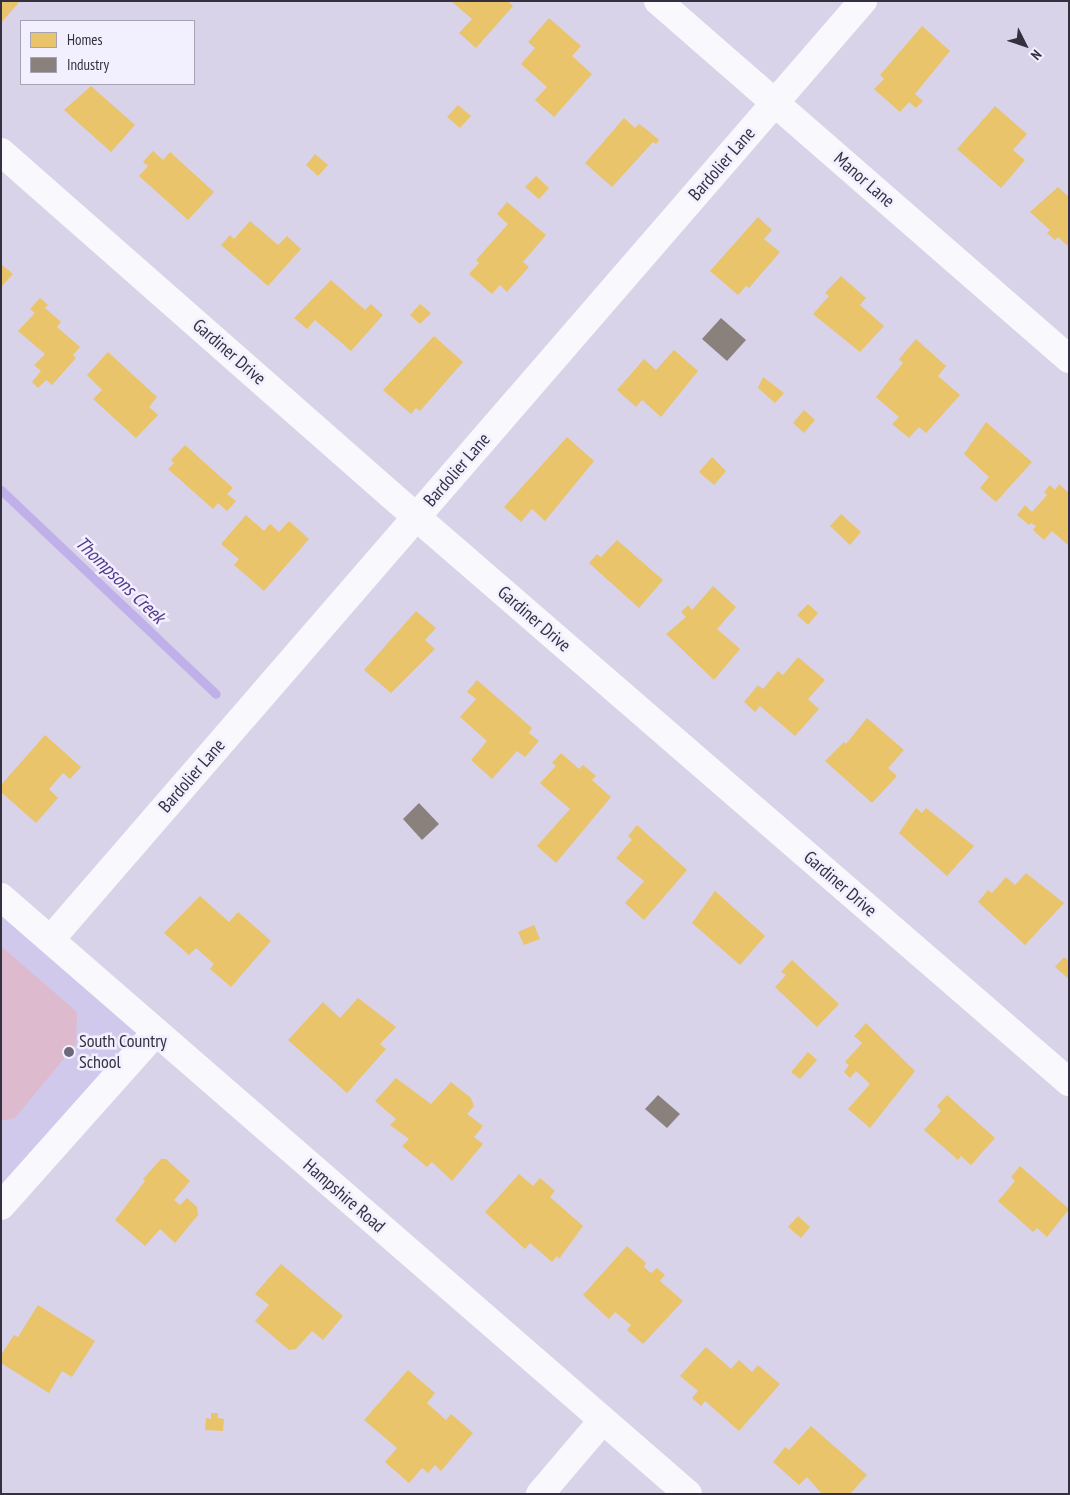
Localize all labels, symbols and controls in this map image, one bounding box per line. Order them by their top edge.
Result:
legend [20,20,195,85]
north arrow [1000,20,1050,70]
text: Homes [67,30,103,49]
text: N [1027,46,1046,64]
text: Industry [67,55,109,74]
street label: Bardolier Lane [684,123,760,205]
street label: Manor Lane [829,148,899,212]
street label: Gardiner Drive [188,314,270,390]
street label: Bardolier Lane [419,429,495,511]
water label: Thompsons Creek [70,532,170,628]
street label: Gardiner Drive [493,581,575,657]
street label: Bardolier Lane [154,735,230,817]
street label: Gardiner Drive [799,846,881,922]
place label: South Country School [79,1031,167,1074]
marker: South Country School [63,1046,75,1058]
street label: Hampshire Road [299,1155,389,1237]

